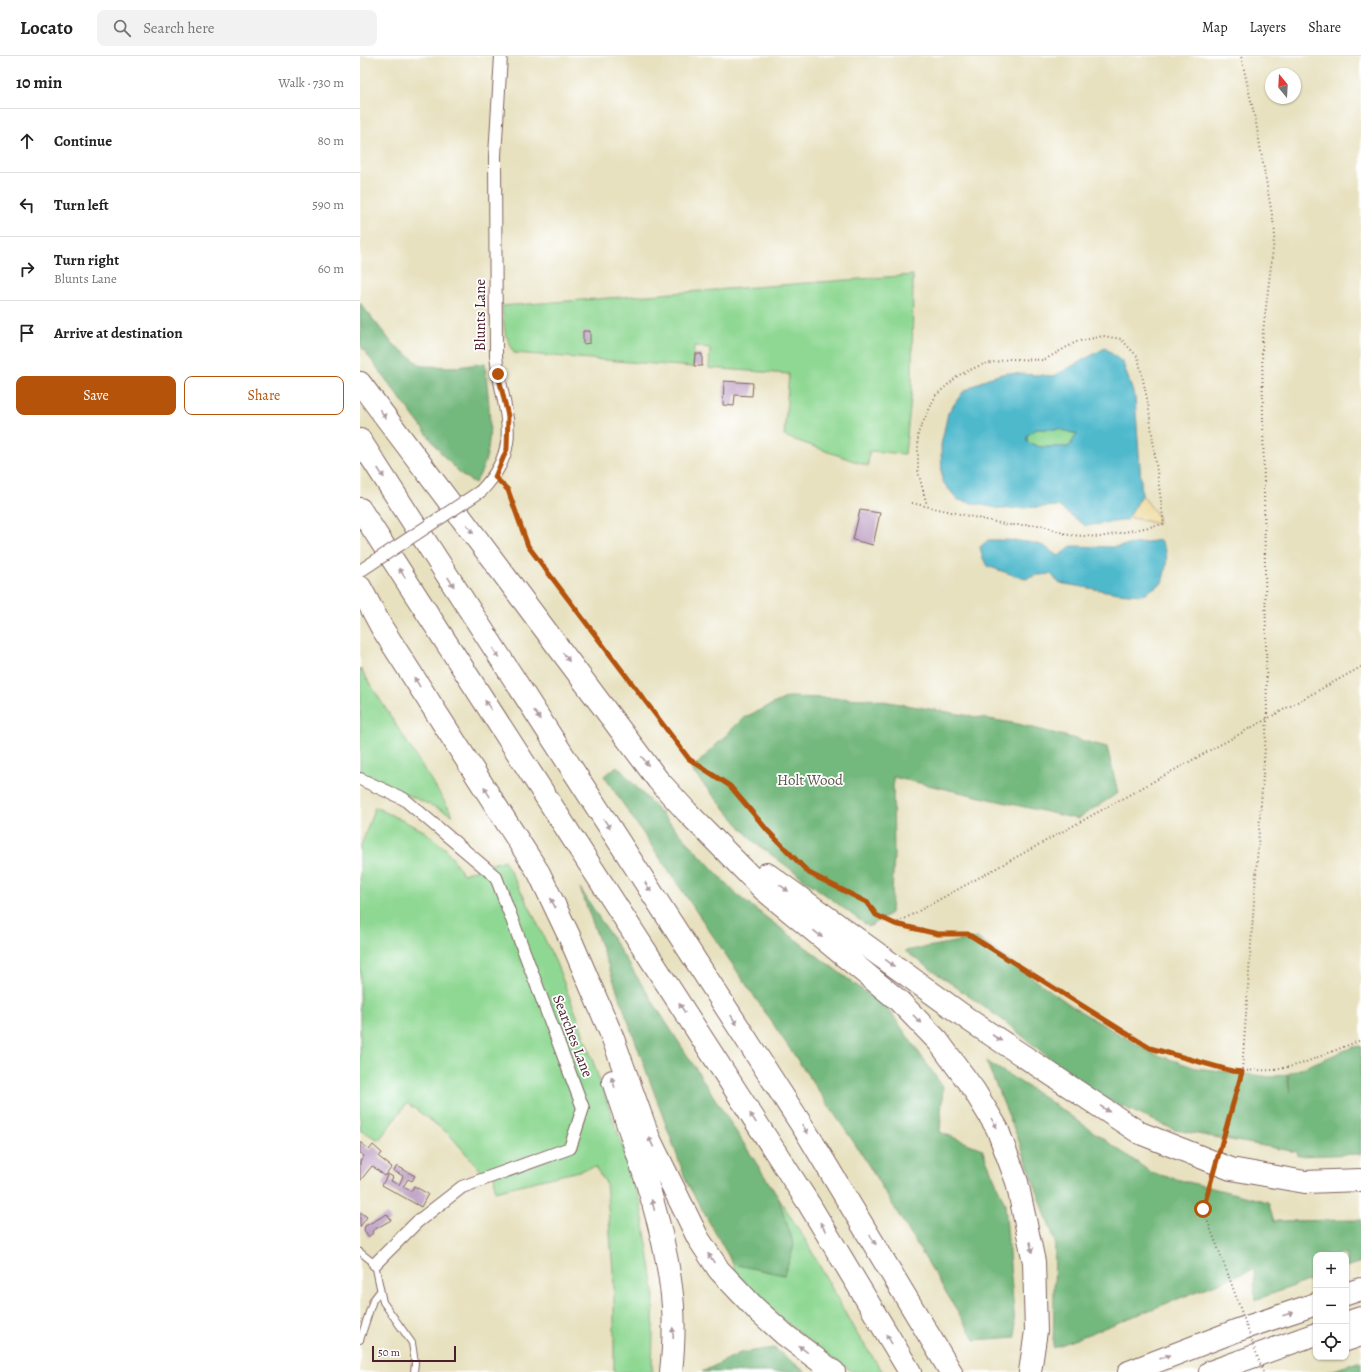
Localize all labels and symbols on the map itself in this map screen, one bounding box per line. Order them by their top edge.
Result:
north arrow [1265,68,1301,104]
street label: Blunts Lane [470,279,490,351]
route end [489,365,507,383]
one-way arrow [379,408,388,419]
one-way arrow [377,467,385,478]
one-way arrow [466,523,474,534]
one-way arrow [398,568,406,578]
one-way arrow [447,577,455,587]
one-way arrow [492,647,500,658]
one-way arrow [562,652,571,663]
one-way arrow [413,677,421,687]
one-way arrow [484,699,491,711]
one-way arrow [533,710,541,720]
one-way arrow [640,756,649,767]
park label: Holt Wood [777,770,844,790]
one-way arrow [483,786,490,798]
one-way arrow [604,818,611,830]
one-way arrow [644,882,652,893]
one-way arrow [779,883,790,892]
one-way arrow [550,898,556,909]
one-way arrow [812,930,823,939]
one-way arrow [885,959,895,967]
street label: Searches Lane [548,992,598,1080]
one-way arrow [678,1003,686,1014]
one-way arrow [912,1014,921,1024]
one-way arrow [730,1015,738,1025]
one-way arrow [991,1034,1002,1042]
one-way arrow [610,1075,616,1087]
one-way arrow [1099,1106,1111,1113]
one-way arrow [749,1112,757,1123]
one-way arrow [990,1117,997,1129]
one-way arrow [801,1124,809,1134]
one-way arrow [648,1137,654,1148]
one-way arrow [650,1199,656,1211]
route start [1194,1200,1212,1218]
one-way arrow [819,1221,826,1233]
one-way arrow [869,1235,877,1245]
one-way arrow [1028,1241,1034,1253]
one-way arrow [707,1252,715,1263]
one-way arrow [1282,1311,1294,1317]
one-way arrow [670,1327,677,1339]
one-way arrow [886,1333,893,1345]
scale bar [372,1344,456,1363]
one-way arrow [797,1344,808,1353]
one-way arrow [1159,1354,1171,1360]

